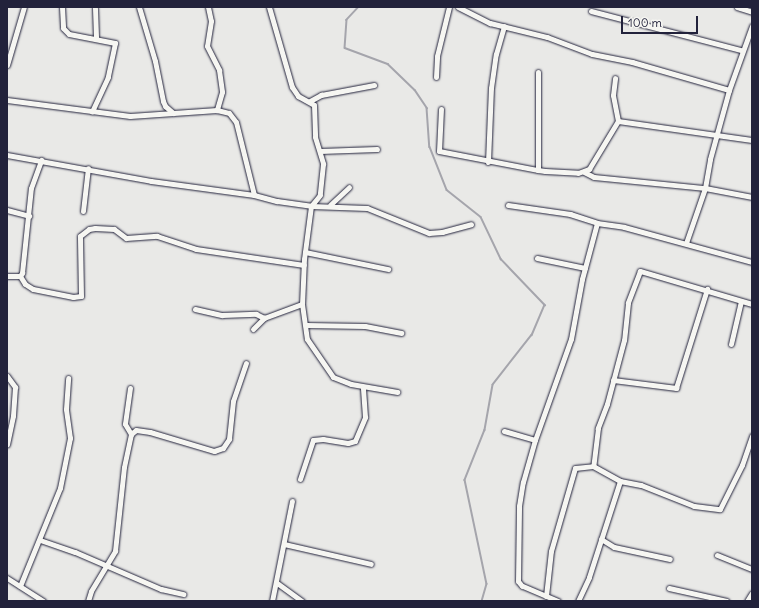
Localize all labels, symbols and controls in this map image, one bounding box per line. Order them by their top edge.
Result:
scale bar [623,8,700,34]
text: 100 m [628,15,662,30]

